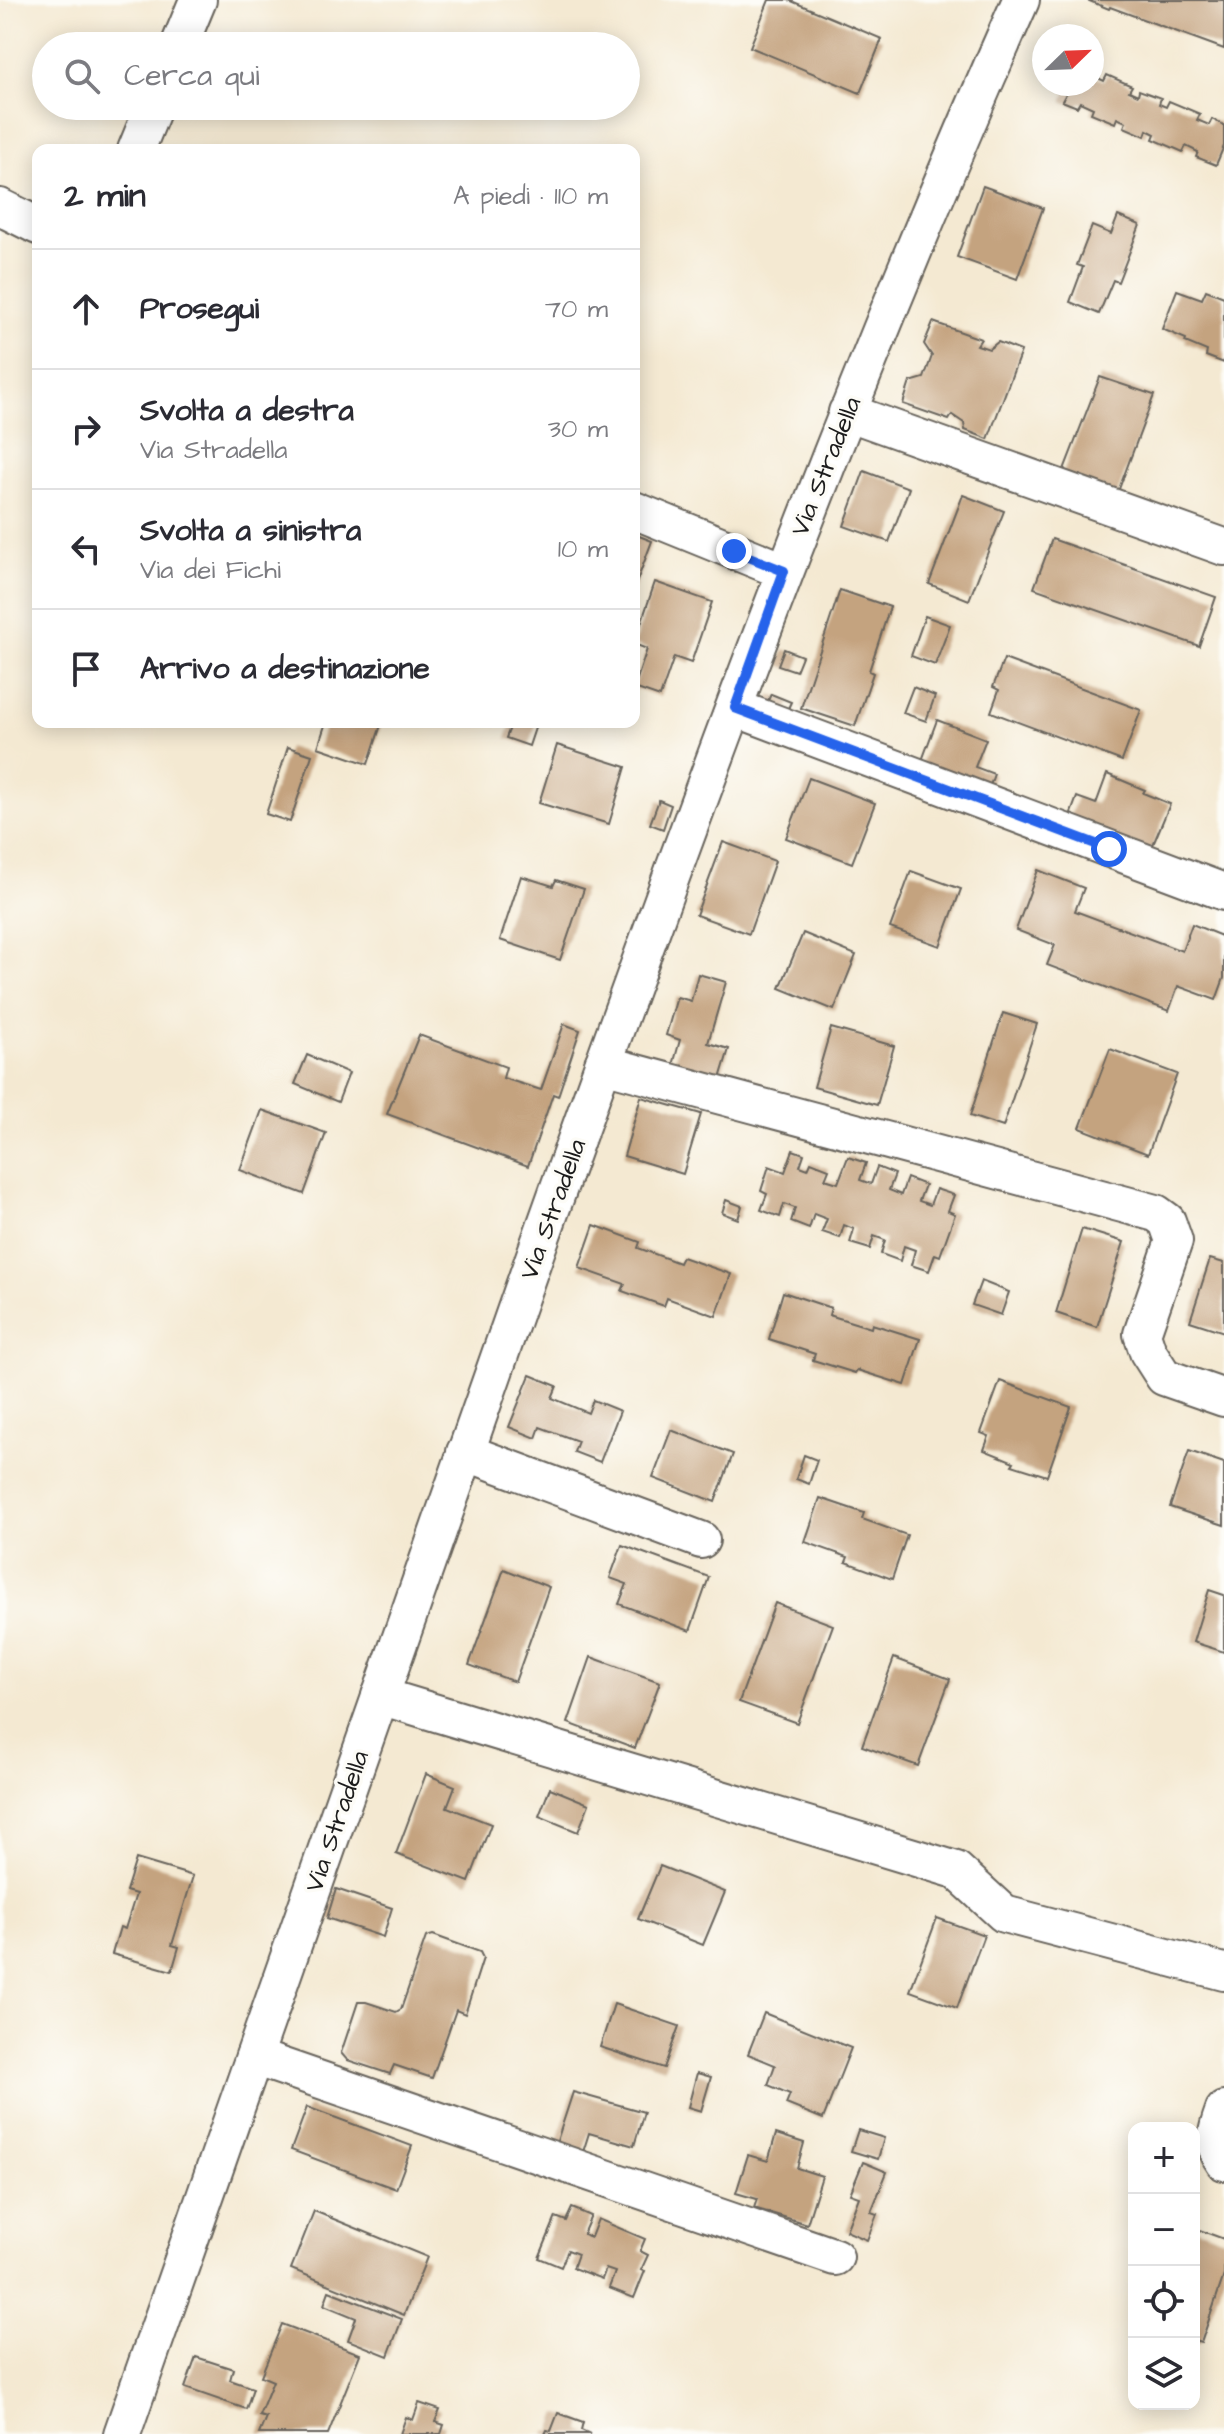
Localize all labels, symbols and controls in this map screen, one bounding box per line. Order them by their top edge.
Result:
north arrow [1032,24,1104,96]
search box [32,32,640,120]
icon: search [60,54,104,98]
text: Cerca qui [124,55,259,97]
text: 2 min [64,172,146,220]
text: A piedi · 110 m [453,178,608,214]
icon: ahead [64,287,108,331]
text: Prosegui [140,288,259,330]
text: 70 m [545,291,608,327]
text: Svolta a destra [140,390,354,432]
street label: Via Stradella [782,391,870,541]
icon: right [64,407,108,451]
text: 30 m [548,411,608,447]
text: Via Stradella [140,432,287,468]
text: Svolta a sinistra [140,510,361,552]
icon: left [64,527,108,571]
text: 10 m [558,531,608,567]
route end [716,533,752,569]
text: Via dei Fichi [140,552,281,588]
icon: arrive [64,647,108,691]
text: Arrivo a destinazione [140,648,430,690]
route start [1091,831,1127,867]
street label: Via Stradella [511,1134,595,1285]
street label: Via Stradella [296,1746,378,1897]
map controls [1128,2122,1200,2410]
button: + [1128,2122,1200,2194]
button: − [1128,2194,1200,2266]
button: locate [1128,2266,1200,2338]
button: layers [1128,2338,1200,2410]

